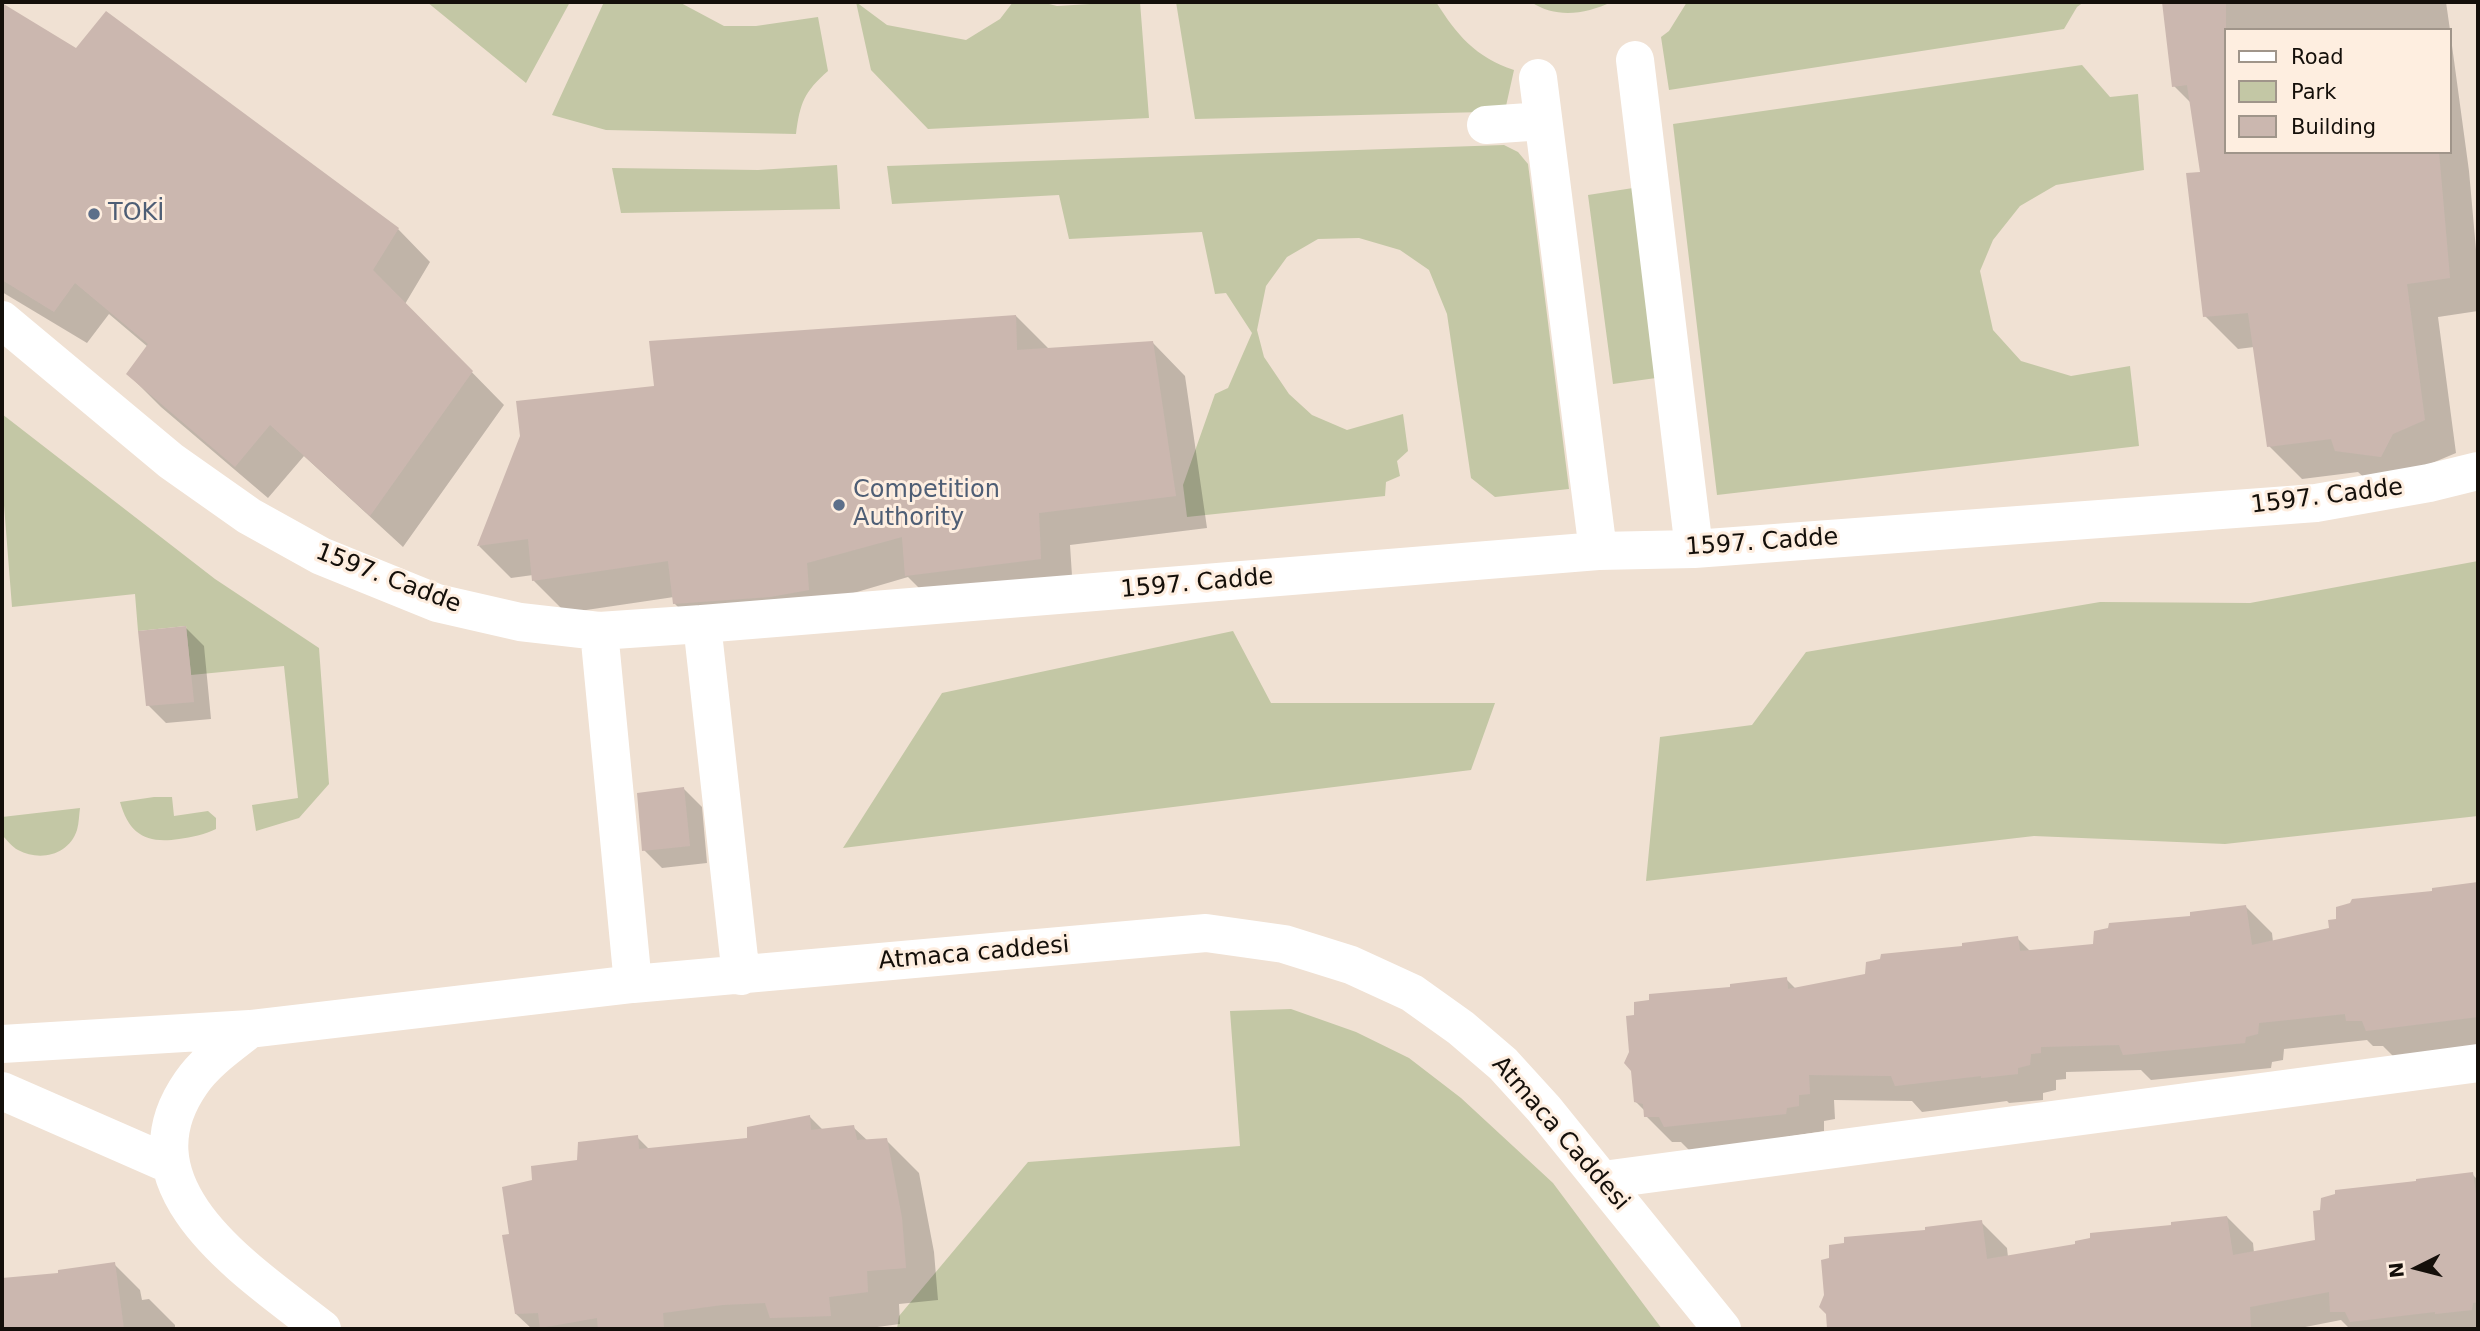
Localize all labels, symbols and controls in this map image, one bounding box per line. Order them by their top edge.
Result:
legend [2224,28,2452,154]
text: Road [2291,45,2344,69]
text: Park [2291,80,2336,104]
text: Building [2291,115,2376,139]
place label: TOKİ [108,200,164,228]
marker: TOKİ [86,206,102,222]
street label: 1597. Cadde [2249,473,2405,521]
place label: Competition Authority [853,477,1000,533]
marker: Competition Authority [831,497,847,513]
street label: 1597. Cadde [1685,523,1839,563]
street label: 1597. Cadde [311,538,465,620]
street label: 1597. Cadde [1120,563,1274,605]
street label: Atmaca caddesi [877,931,1071,977]
street label: Atmaca Caddesi [1485,1051,1635,1217]
north arrow [2382,1233,2452,1303]
text: N [2384,1261,2408,1279]

